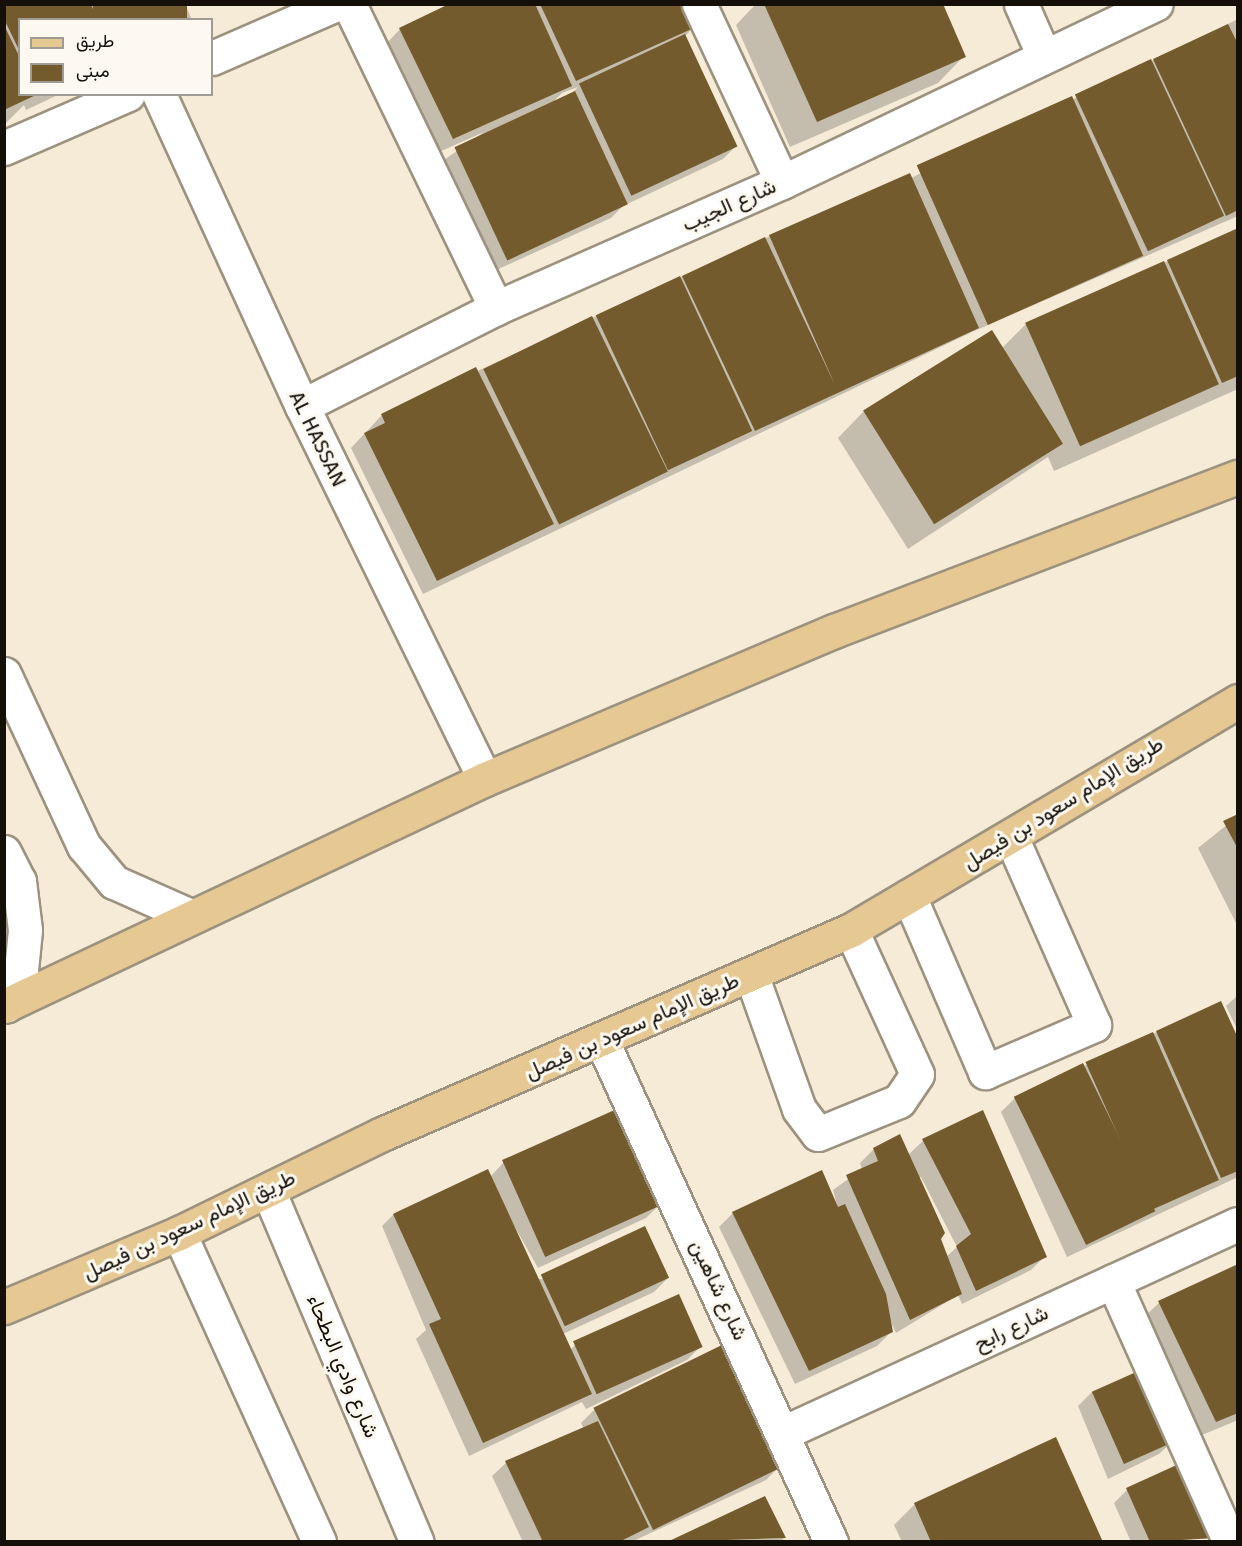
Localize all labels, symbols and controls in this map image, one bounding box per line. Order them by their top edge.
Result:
legend [18,18,213,96]
text: طريق [76,30,114,52]
text: مبنى [76,60,110,82]
street label: شارع الجيب [678,173,780,237]
street label: AL HASSAN [284,387,352,491]
street label: طريق الإمام سعود بن فيصل [958,731,1168,875]
street label: طريق الإمام سعود بن فيصل [521,967,743,1085]
street label: طريق الإمام سعود بن فيصل [79,1165,299,1285]
street label: شارع شاهين [685,1236,753,1344]
street label: شارع وادي البطحاء [301,1291,385,1441]
street label: شارع رابح [970,1300,1052,1356]

